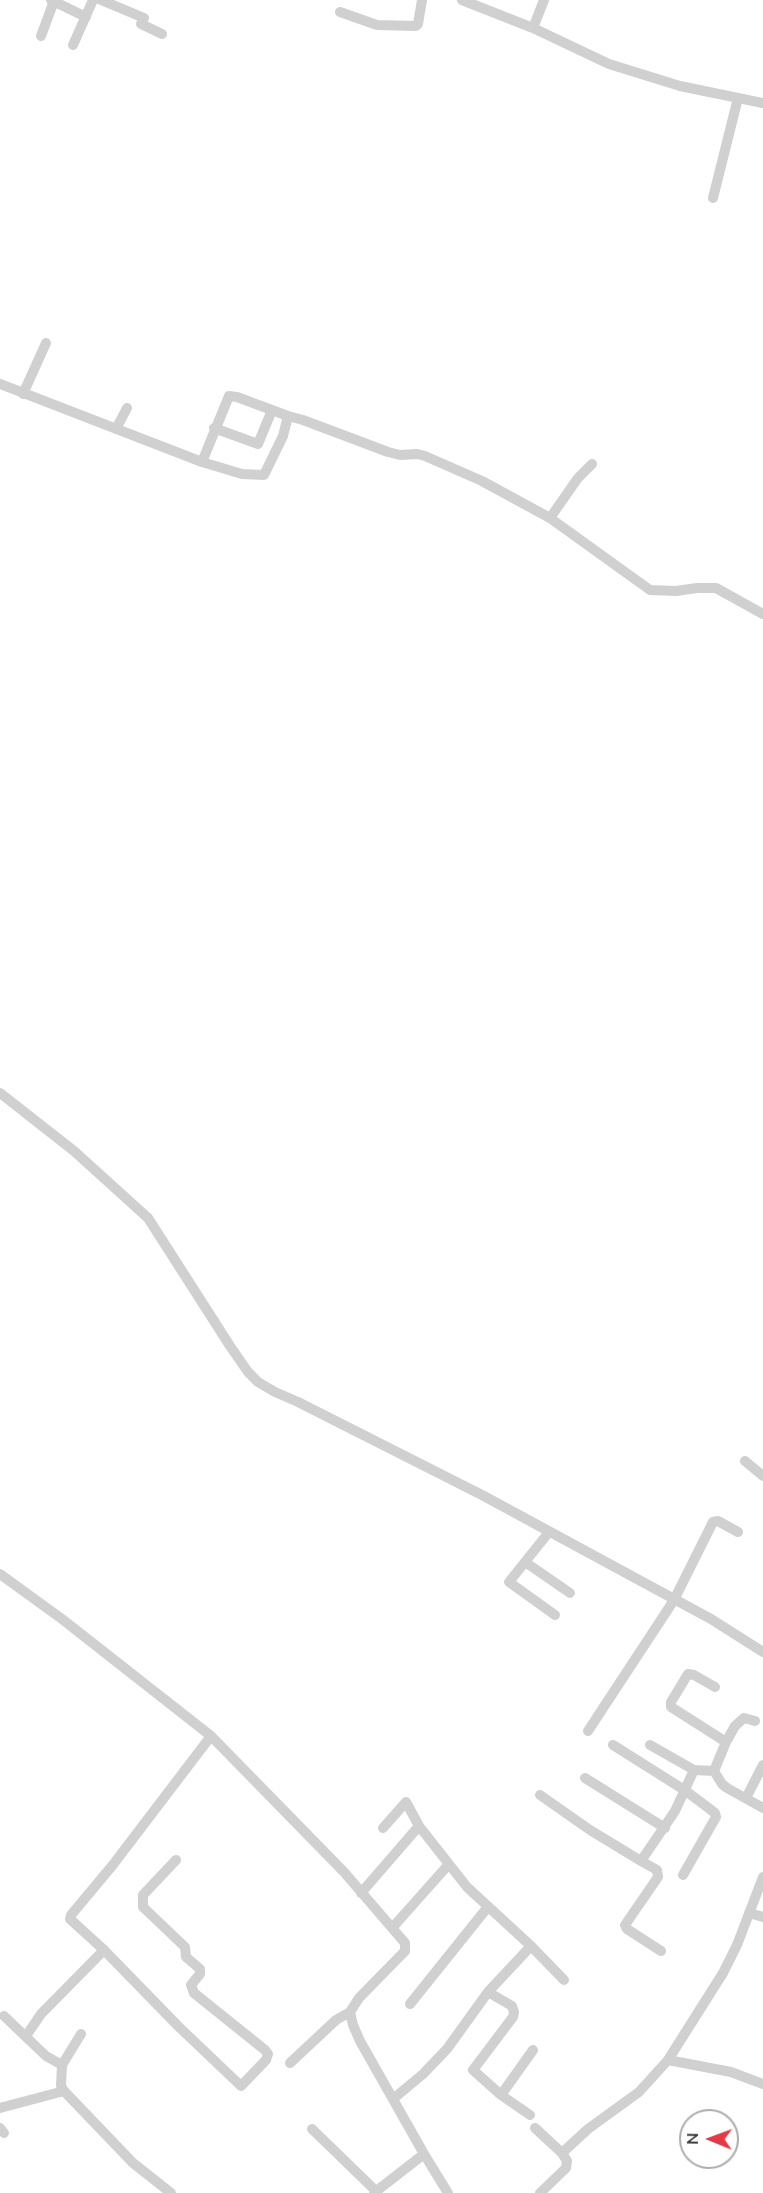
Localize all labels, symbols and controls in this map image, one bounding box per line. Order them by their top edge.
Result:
north arrow [679,2109,739,2169]
text: N [682,2133,704,2145]

